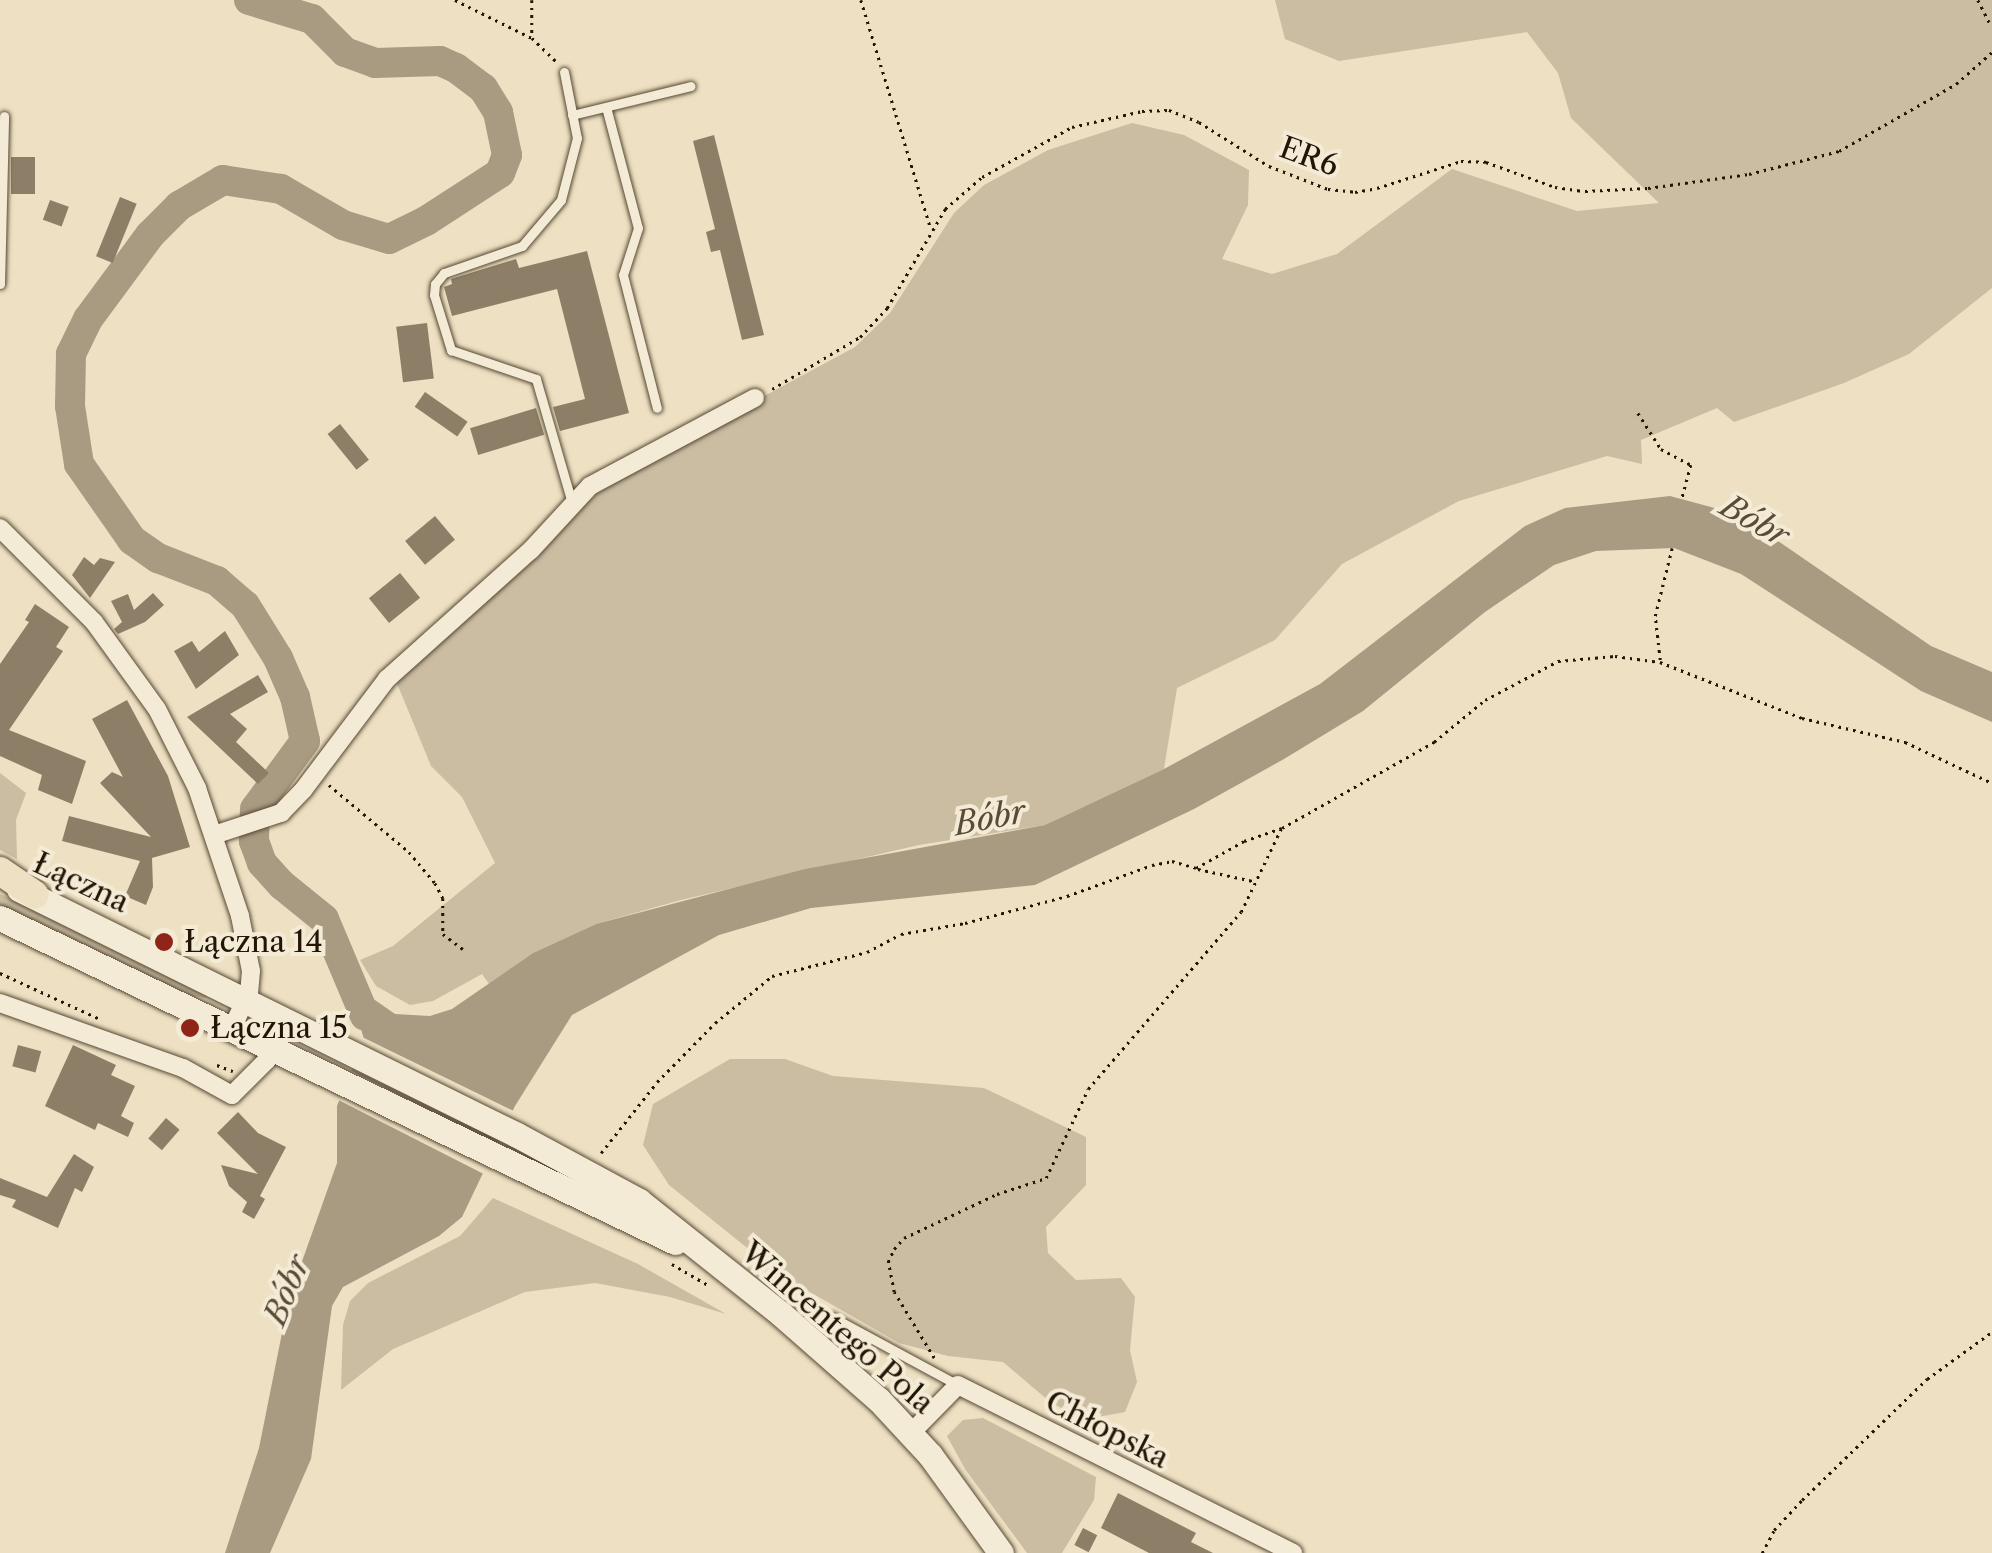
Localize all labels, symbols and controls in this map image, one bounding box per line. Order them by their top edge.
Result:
street label: ER6 [1275,130,1343,184]
water label: Bóbr [1714,487,1796,555]
water label: Bóbr [951,792,1029,844]
street label: Łączna [27,845,135,921]
place label: Łączna 14 [184,924,323,960]
marker: Łączna 14 [153,931,175,953]
place label: Łączna 15 [210,1010,348,1046]
marker: Łączna 15 [179,1017,201,1039]
street label: Wincentego Pola [733,1234,941,1422]
water label: Bóbr [256,1249,318,1331]
street label: Chłopska [1039,1384,1175,1476]

